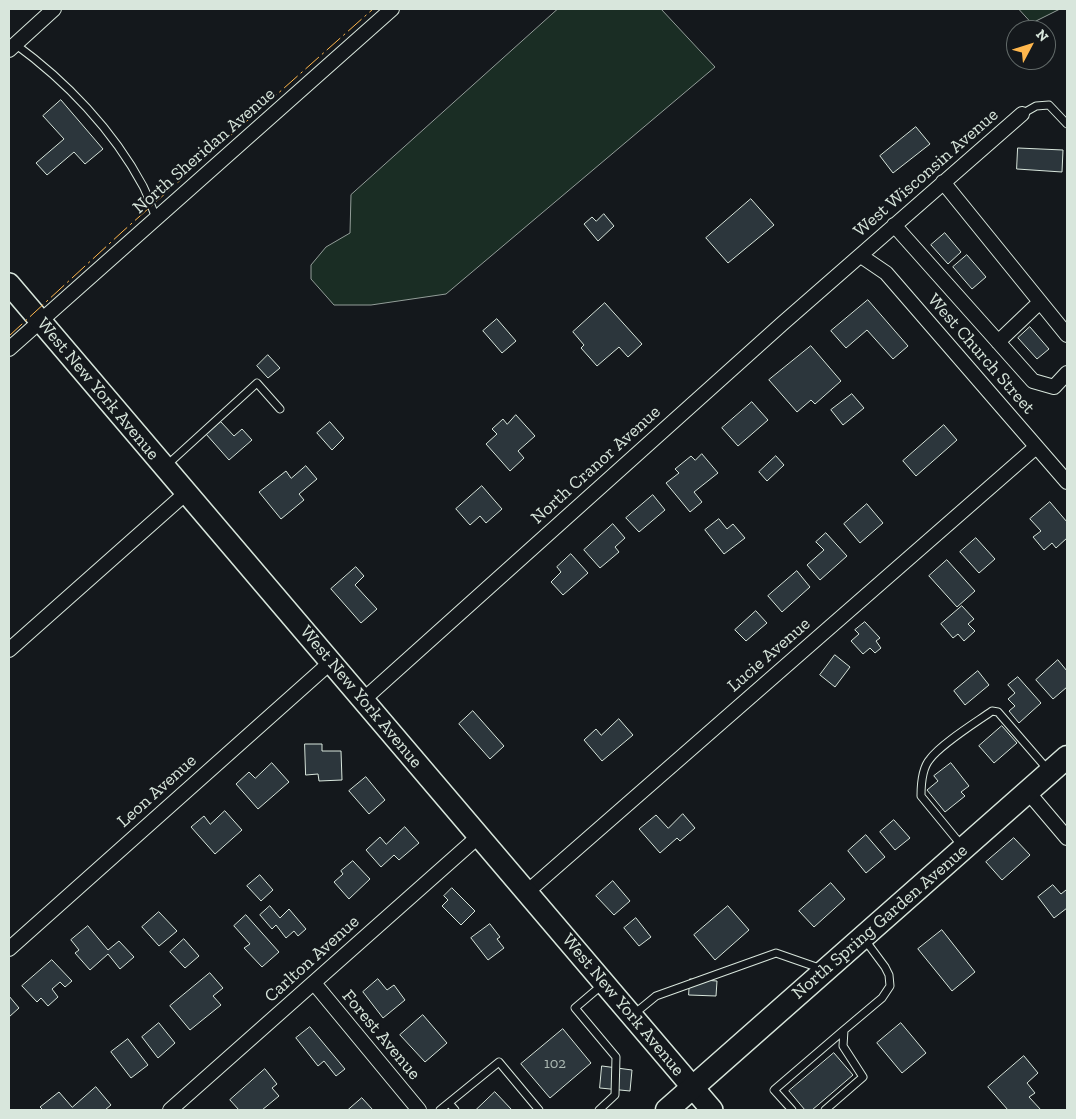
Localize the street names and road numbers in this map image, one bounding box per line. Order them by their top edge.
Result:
street label: North Sheridan Avenue [129,83,279,219]
street label: West Wisconsin Avenue [849,104,1003,242]
street label: West Church Street [923,289,1039,419]
street label: West New York Avenue [32,314,164,464]
street label: North Cranor Avenue [527,401,665,529]
street label: Lucie Avenue [723,613,815,697]
street label: West New York Avenue [295,622,427,772]
street label: Leon Avenue [113,750,201,832]
street label: North Spring Garden Avenue [788,840,972,1004]
street label: Carlton Avenue [260,911,364,1007]
street label: West New York Avenue [557,930,689,1080]
street label: Forest Avenue [337,986,425,1084]

